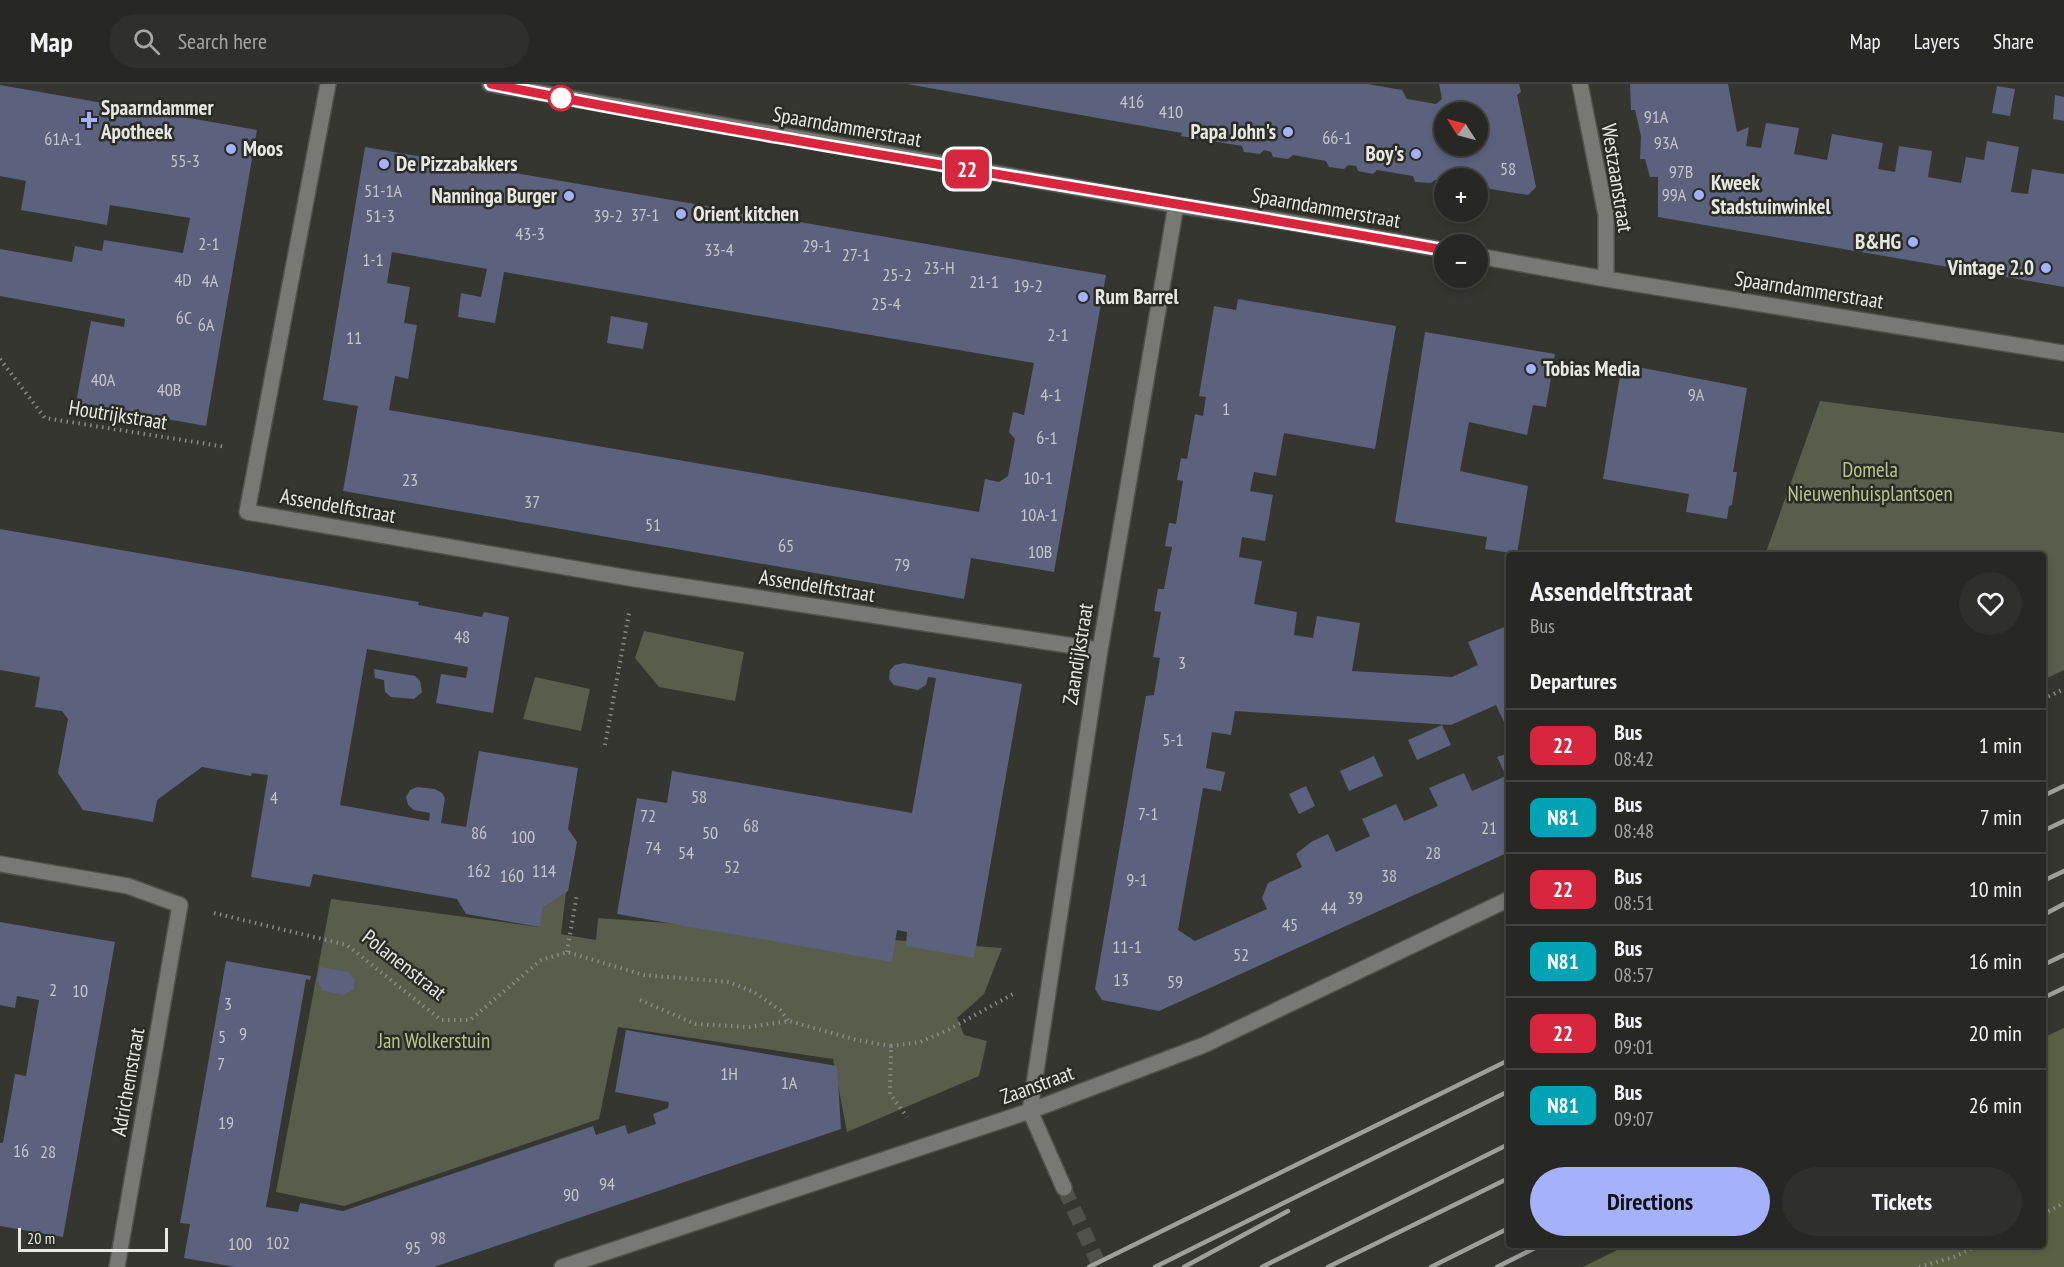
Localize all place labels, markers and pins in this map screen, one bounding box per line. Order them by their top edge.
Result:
unlabelled marker [548,85,574,111]
place label: Spaarndammer Apotheek [100,94,214,145]
marker: Spaarndammer Apotheek [82,113,96,127]
place label: Papa John's [1191,118,1276,145]
marker: Papa John's [1281,125,1295,139]
place label: Moos [243,135,283,162]
place label: Boy's [1366,140,1404,167]
marker: Moos [224,142,238,156]
marker: Boy's [1409,147,1423,161]
place label: De Pizzabakkers [396,150,518,177]
marker: De Pizzabakkers [377,157,391,171]
place label: Kweek Stadstuinwinkel [1711,169,1831,220]
place label: Nanninga Burger [431,182,558,209]
marker: Kweek Stadstuinwinkel [1692,188,1706,202]
marker: Nanninga Burger [562,189,576,203]
place label: Orient kitchen [693,200,799,227]
marker: Orient kitchen [674,207,688,221]
place label: B&HG [1855,228,1901,255]
marker: B&HG [1906,235,1920,249]
place label: Vintage 2.0 [1946,254,2034,281]
marker: Vintage 2.0 [2039,261,2053,275]
place label: Rum Barrel [1095,283,1179,310]
marker: Rum Barrel [1076,290,1090,304]
place label: Tobias Media [1543,355,1640,382]
marker: Tobias Media [1524,362,1538,376]

